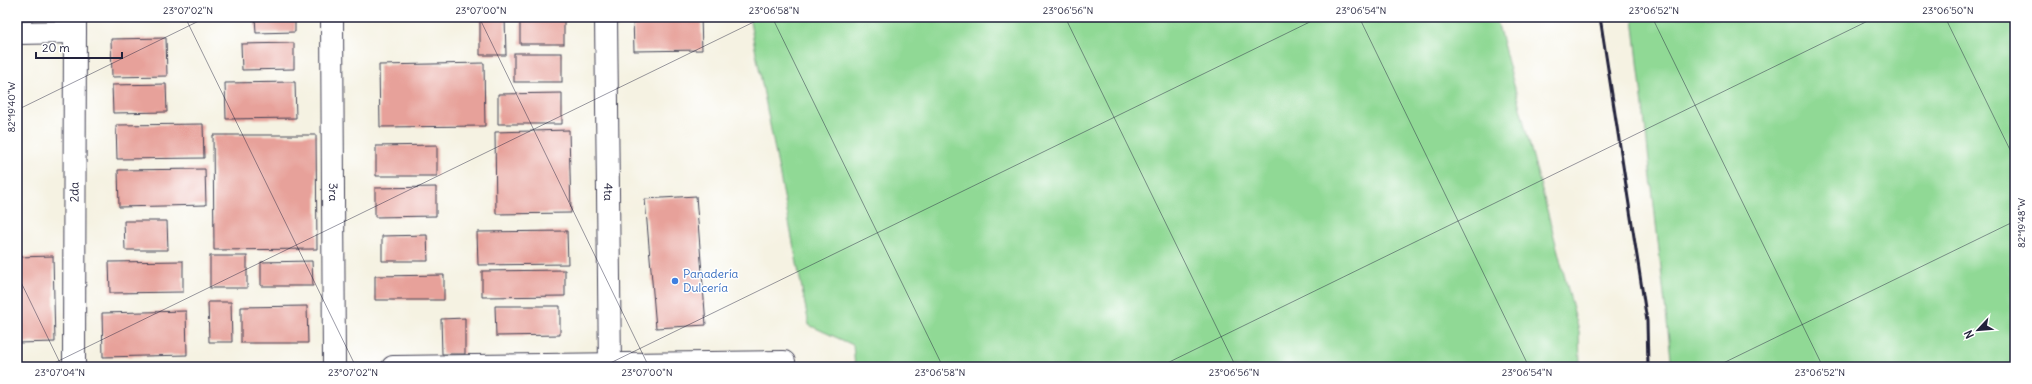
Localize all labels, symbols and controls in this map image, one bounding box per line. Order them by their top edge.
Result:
text: 23°07'02"N [163,4,213,17]
text: 23°07'00"N [455,4,507,17]
text: 23°06'58"N [749,4,799,17]
text: 23°06'56"N [1043,4,1093,17]
text: 23°06'54"N [1336,4,1386,17]
text: 23°06'52"N [1629,4,1679,17]
text: 23°06'50"N [1922,4,1974,17]
scale bar [36,34,122,60]
text: 20 m [42,40,70,55]
text: 82°19'40"W [5,82,18,132]
street label: 2da [66,182,82,202]
street label: 3ra [326,183,341,201]
street label: 4ta [601,183,616,201]
text: 82°19'48"W [2015,198,2028,248]
place label: Panadería Dulcería [683,266,739,295]
marker: Panadería Dulcería [670,276,680,286]
north arrow [1958,310,1998,350]
text: N [1961,328,1977,341]
text: 23°07'04"N [35,366,85,379]
text: 23°07'02"N [328,366,378,379]
text: 23°07'00"N [621,366,673,379]
text: 23°06'58"N [915,366,965,379]
text: 23°06'56"N [1209,366,1259,379]
text: 23°06'54"N [1502,366,1552,379]
text: 23°06'52"N [1795,366,1845,379]

